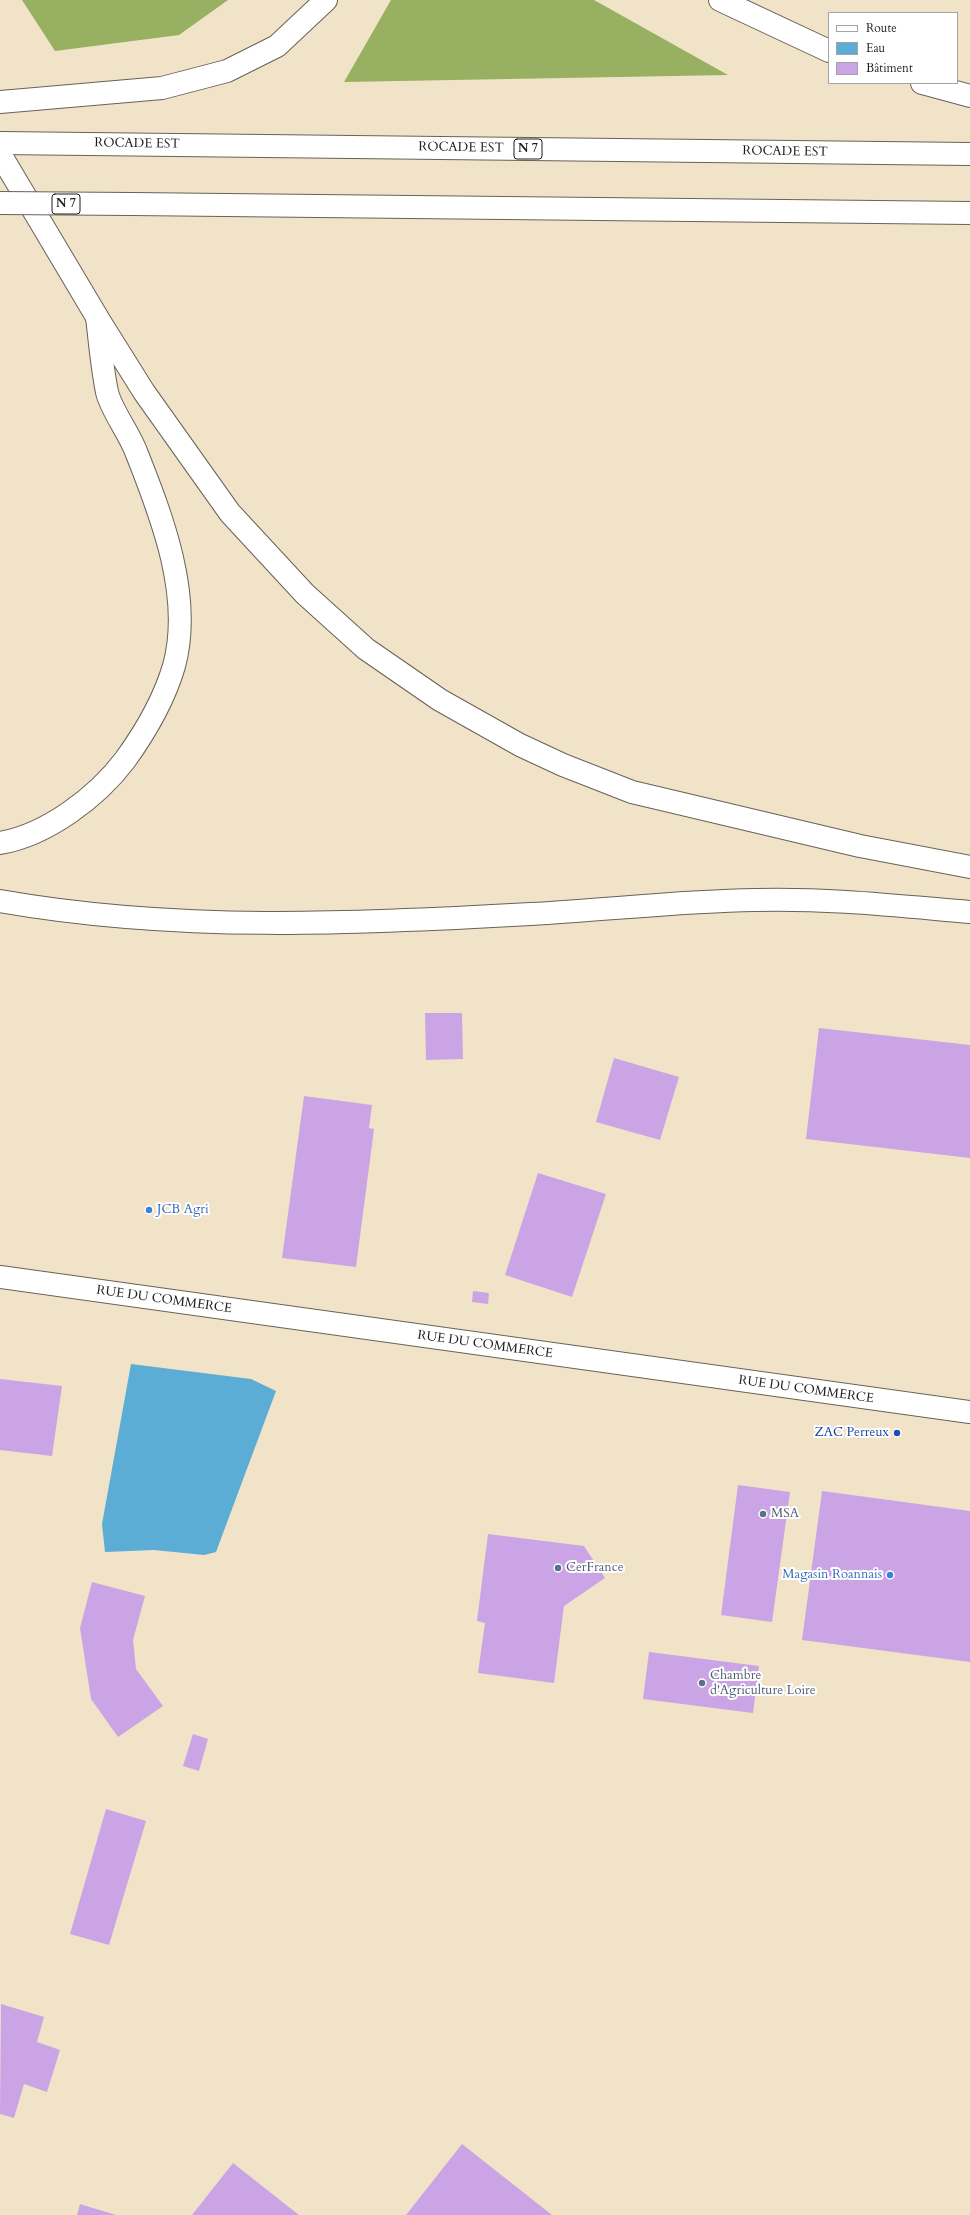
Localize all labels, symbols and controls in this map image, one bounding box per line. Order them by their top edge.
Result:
legend [828,12,958,84]
text: Route [866,20,897,36]
text: Eau [866,40,885,56]
text: Bâtiment [866,60,913,76]
street label: ROCADE EST [94,135,180,153]
street label: ROCADE EST [418,139,504,157]
road number: N 7 [514,139,542,159]
street label: ROCADE EST [742,143,828,161]
road number: N 7 [52,194,80,214]
place label: JCB Agri [157,1202,209,1218]
marker: JCB Agri [144,1205,154,1215]
street label: RUE DU COMMERCE [95,1283,233,1317]
street label: RUE DU COMMERCE [416,1328,554,1362]
street label: RUE DU COMMERCE [737,1373,875,1407]
place label: ZAC Perreux [814,1425,889,1441]
marker: ZAC Perreux [892,1428,902,1438]
place label: MSA [771,1506,799,1522]
marker: MSA [758,1509,768,1519]
place label: CerFrance [566,1560,624,1576]
marker: CerFrance [553,1563,563,1573]
place label: Magasin Roannais [782,1567,882,1583]
marker: Magasin Roannais [885,1570,895,1580]
place label: Chambre d'Agriculture Loire [710,1668,816,1699]
marker: Chambre d'Agriculture Loire [697,1678,707,1688]

